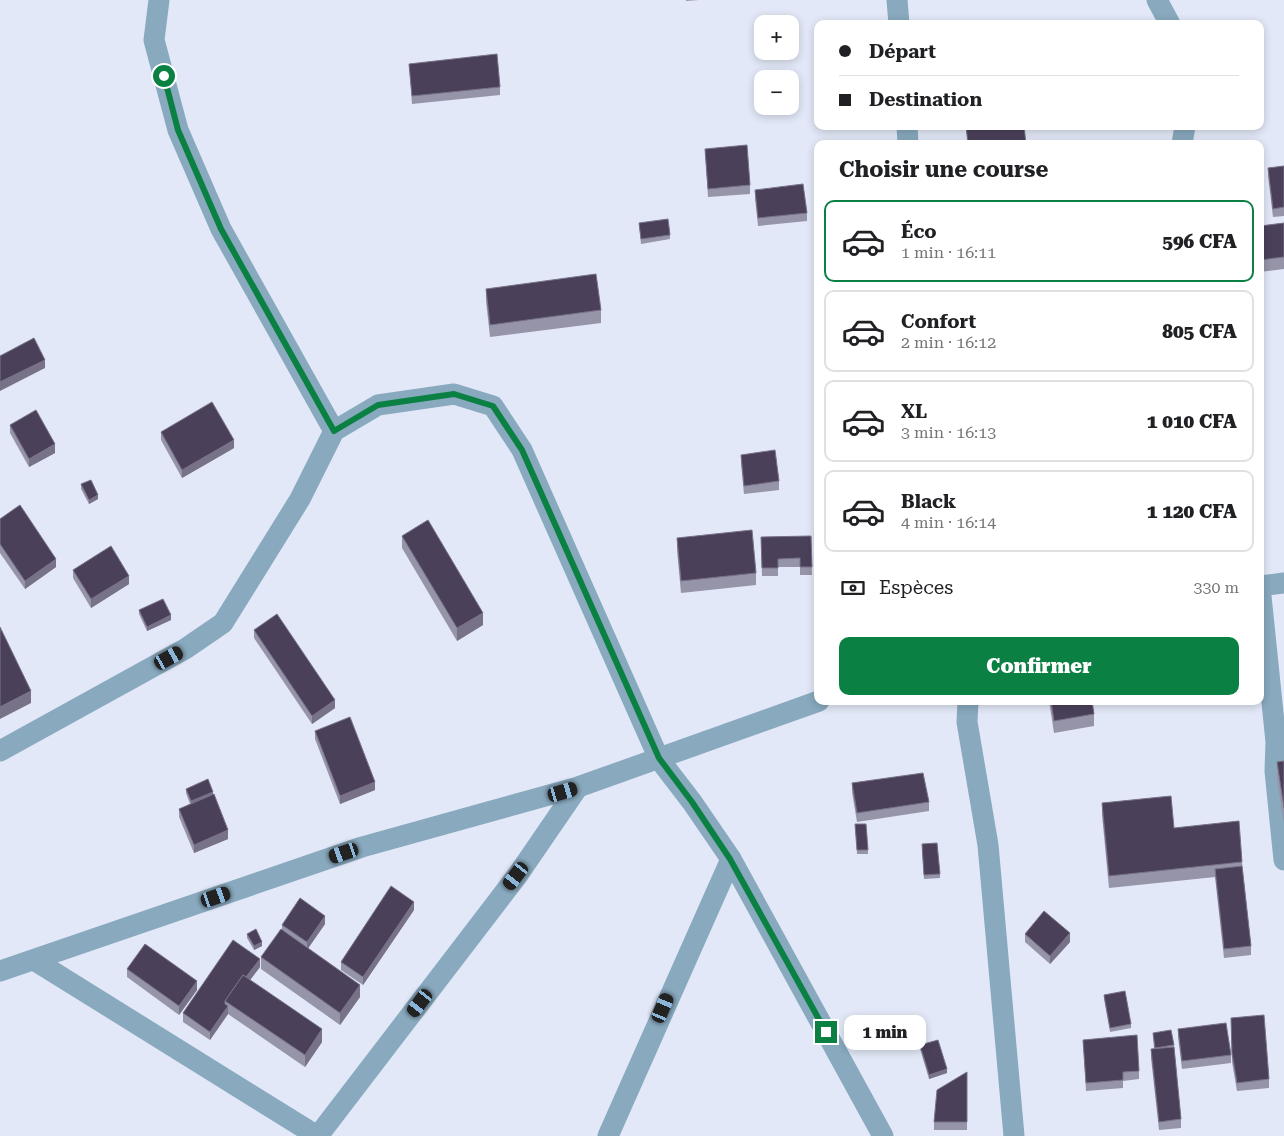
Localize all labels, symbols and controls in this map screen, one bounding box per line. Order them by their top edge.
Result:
map controls [754,15,799,115]
button: + [754,15,799,60]
text: Départ [869,40,936,63]
route start [153,65,175,87]
button: − [754,70,799,115]
text: Destination [869,88,982,111]
text: Choisir une course [839,157,1048,182]
icon: car [841,219,886,264]
text: Éco [901,220,937,243]
text: 596 CFA [1162,230,1237,253]
text: 1 min · 16:11 [901,243,996,262]
icon: car [841,309,886,354]
text: Confort [901,310,976,333]
text: 805 CFA [1162,320,1237,343]
text: 2 min · 16:12 [901,333,996,352]
icon: car [841,399,886,444]
text: XL [901,400,927,423]
text: 1 010 CFA [1147,410,1237,433]
text: 3 min · 16:13 [901,423,996,442]
icon: car [841,489,886,534]
text: Black [901,490,956,513]
text: 1 120 CFA [1147,500,1237,523]
text: 4 min · 16:14 [901,513,996,532]
icon: cash [839,574,867,602]
text: Espèces [879,576,953,599]
text: 330 m [1193,578,1239,597]
button: Confirmer [839,637,1239,695]
car [152,644,185,672]
car [546,781,579,803]
car [327,841,360,865]
car [500,860,531,892]
car [199,885,232,909]
car [404,987,435,1019]
car [650,991,675,1025]
callout: 1 min [844,1014,926,1050]
route end [815,1021,837,1043]
text: 1 min [863,1023,907,1042]

